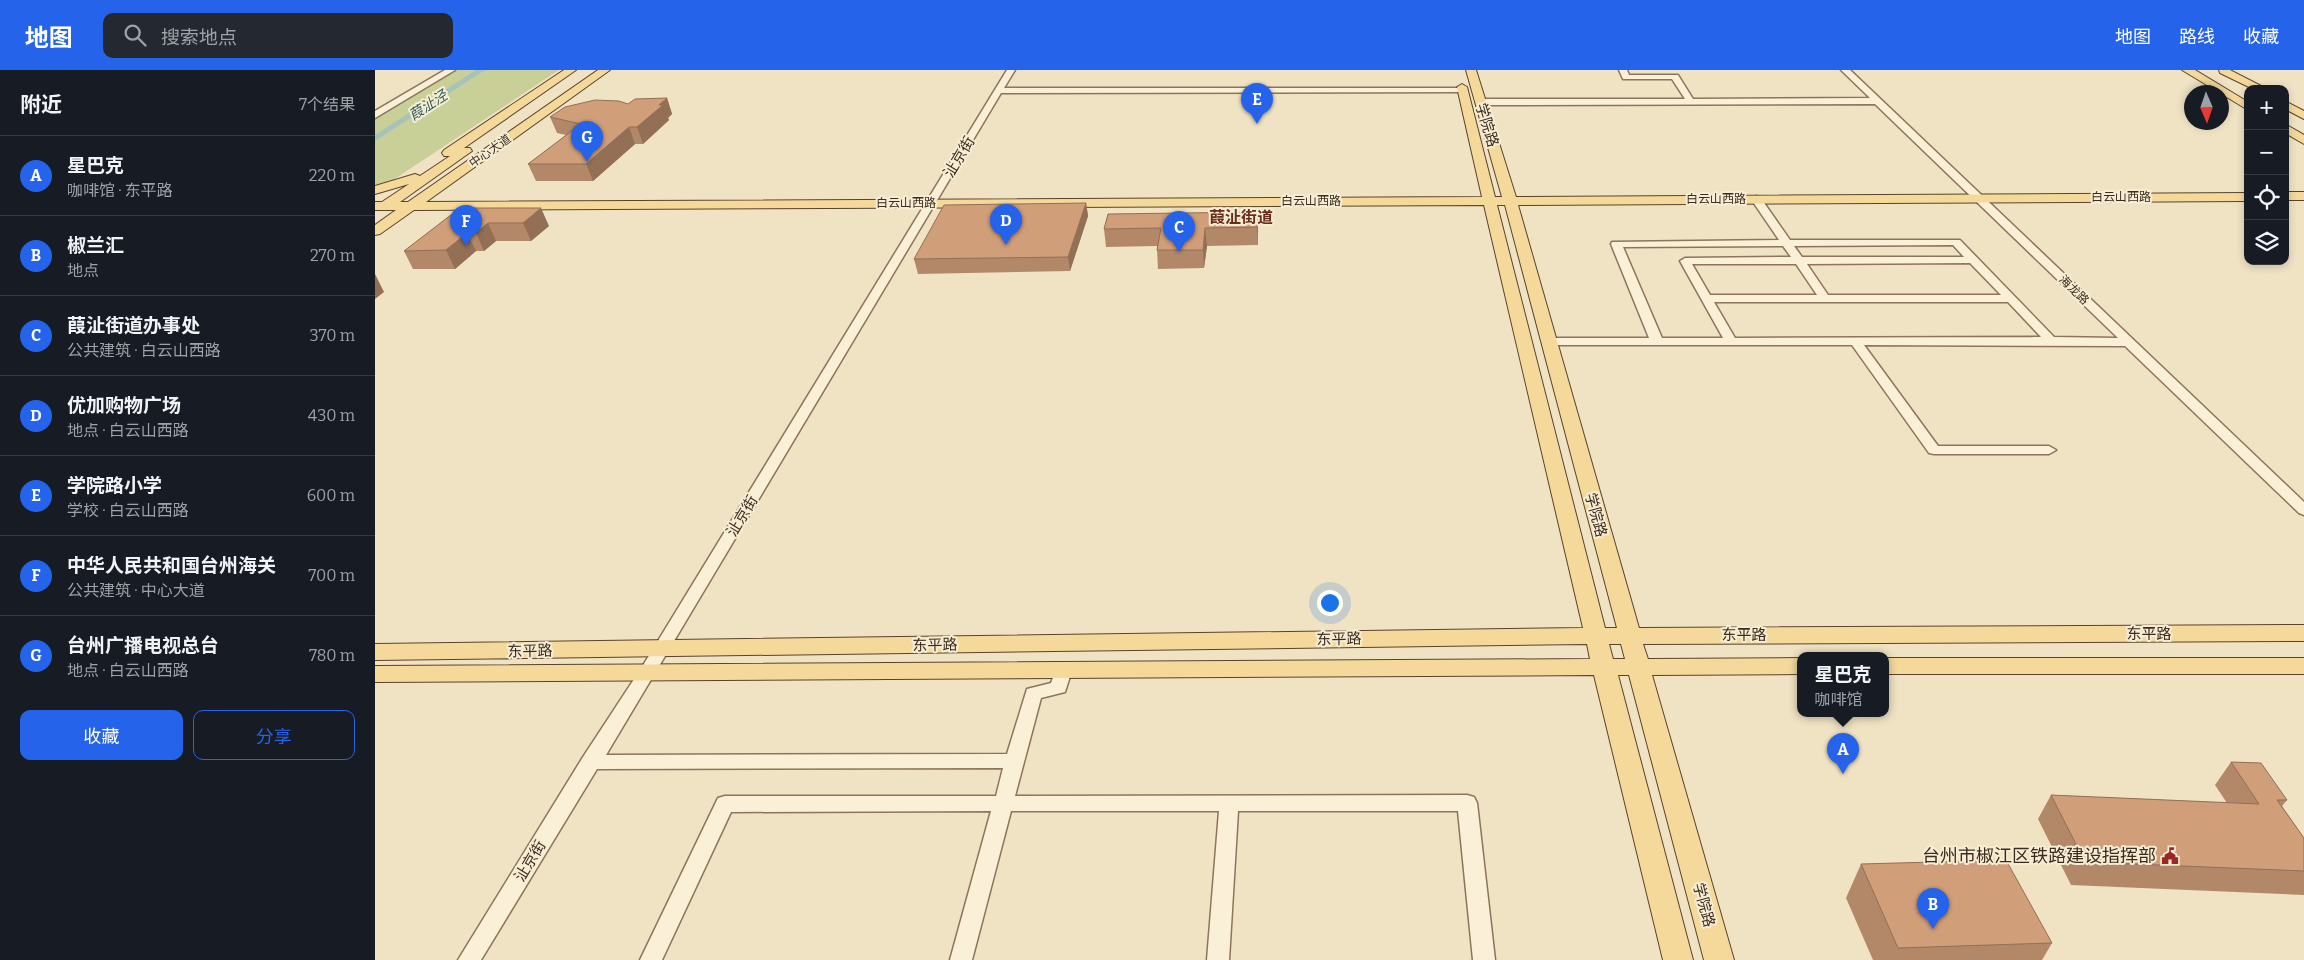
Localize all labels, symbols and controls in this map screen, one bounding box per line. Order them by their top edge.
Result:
search box [103,13,453,58]
icon: search [121,21,149,49]
text: 地图 [25,24,73,52]
text: 搜索地点 [161,26,237,49]
text: 地图 [2115,26,2151,48]
text: 路线 [2179,26,2215,48]
text: 收藏 [2243,26,2279,48]
pin: E [1241,83,1273,124]
north arrow [2184,85,2229,130]
map controls [2244,85,2289,265]
button: + [2244,85,2289,130]
water label: 葭沚泾 [406,86,452,124]
text: 附近 [20,92,62,118]
text: 7个结果 [299,95,355,114]
street label: 学院路 [1472,101,1502,149]
pin: G [571,121,603,162]
button: − [2244,130,2289,175]
street label: 中心大道 [466,131,514,171]
street label: 沚京街 [940,133,978,181]
text: 星巴克 [67,154,124,177]
text: A [30,166,42,185]
text: 220 m [309,166,355,185]
button: locate [2244,175,2289,220]
text: 咖啡馆 · 东平路 [67,181,173,200]
street label: 白云山西路 [2091,190,2151,204]
street label: 白云山西路 [1686,192,1746,206]
street label: 白云山西路 [1281,194,1341,208]
street label: 白云山西路 [876,196,936,210]
pin: D [990,204,1022,245]
pin: F [450,205,482,246]
district label: 葭沚街道 [1209,208,1273,227]
pin: C [1163,211,1195,252]
button: layers [2244,220,2289,265]
text: 椒兰汇 [67,234,124,257]
text: B [31,246,41,265]
text: 270 m [310,246,355,265]
text: 地点 [67,261,99,280]
street label: 海龙路 [2056,272,2092,308]
text: 葭沚街道办事处 [67,314,200,337]
text: C [31,326,41,345]
text: 370 m [309,326,355,345]
text: 公共建筑 · 白云山西路 [67,341,221,360]
text: 优加购物广场 [67,394,181,417]
text: D [30,406,42,425]
text: 430 m [308,406,355,425]
text: 地点 · 白云山西路 [67,421,189,440]
text: 学院路小学 [67,474,162,497]
text: E [31,486,41,505]
text: 600 m [307,486,355,505]
street label: 学院路 [1581,491,1611,539]
street label: 沚京街 [723,492,761,540]
text: 学校 · 白云山西路 [67,501,189,520]
text: 中华人民共和国台州海关 [67,554,276,577]
text: F [32,566,41,585]
text: 700 m [308,566,355,585]
text: 公共建筑 · 中心大道 [67,581,205,600]
your location [1317,590,1343,616]
street label: 东平路 [2126,625,2172,643]
street label: 东平路 [1721,626,1767,644]
street label: 东平路 [1316,630,1362,648]
text: 台州广播电视总台 [67,634,219,657]
street label: 东平路 [912,636,958,654]
street label: 东平路 [507,642,553,660]
text: G [30,646,42,665]
text: 780 m [309,646,355,665]
popup [1797,652,1889,717]
text: 地点 · 白云山西路 [67,661,189,680]
text: 星巴克 [1814,663,1872,686]
text: 咖啡馆 [1814,690,1863,709]
button: 收藏 [20,710,183,760]
button: 分享 [193,710,355,760]
pin: A [1827,733,1859,774]
street label: 沚京街 [511,837,549,885]
place label: 台州市椒江区铁路建设指挥部 [1922,845,2156,867]
public building icon: 台州市椒江区铁路建设指挥部 [2160,846,2180,866]
street label: 学院路 [1689,881,1719,929]
pin: B [1917,888,1949,929]

